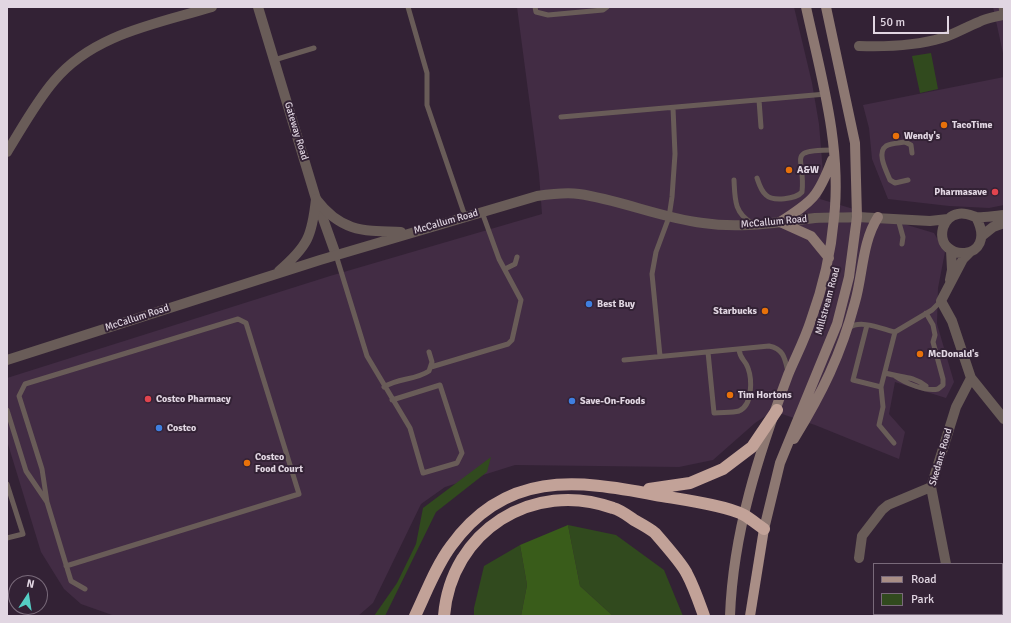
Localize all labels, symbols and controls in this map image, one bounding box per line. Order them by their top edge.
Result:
scale bar [875,8,951,34]
text: 50 m [880,15,905,30]
street label: Gateway Road [281,101,311,161]
place label: TacoTime [952,119,992,131]
marker: TacoTime [939,120,949,130]
place label: Wendy's [904,130,940,142]
marker: Wendy's [891,131,901,141]
place label: A&W [797,164,819,176]
marker: A&W [784,165,794,175]
place label: Pharmasave [934,186,987,198]
marker: Pharmasave [990,187,1000,197]
street label: McCallum Road [412,207,480,237]
street label: McCallum Road [740,213,808,231]
street label: Millstream Road [813,266,843,336]
place label: Best Buy [597,298,635,310]
marker: Best Buy [584,299,594,309]
street label: McCallum Road [104,302,170,334]
place label: Starbucks [713,305,757,317]
marker: Starbucks [760,306,770,316]
place label: McDonald's [928,348,979,360]
marker: McDonald's [915,349,925,359]
place label: Tim Hortons [738,389,792,401]
marker: Tim Hortons [725,390,735,400]
place label: Costco Pharmacy [156,393,231,405]
marker: Costco Pharmacy [143,394,153,404]
place label: Save-On-Foods [580,395,645,407]
marker: Save-On-Foods [567,396,577,406]
place label: Costco [167,422,196,434]
marker: Costco [154,423,164,433]
street label: Skedans Road [927,427,955,487]
place label: Costco Food Court [255,451,303,474]
marker: Costco Food Court [242,458,252,468]
legend [873,563,1003,615]
text: Road [911,572,937,587]
north arrow [8,575,48,615]
text: N [25,577,35,591]
text: Park [911,592,934,607]

